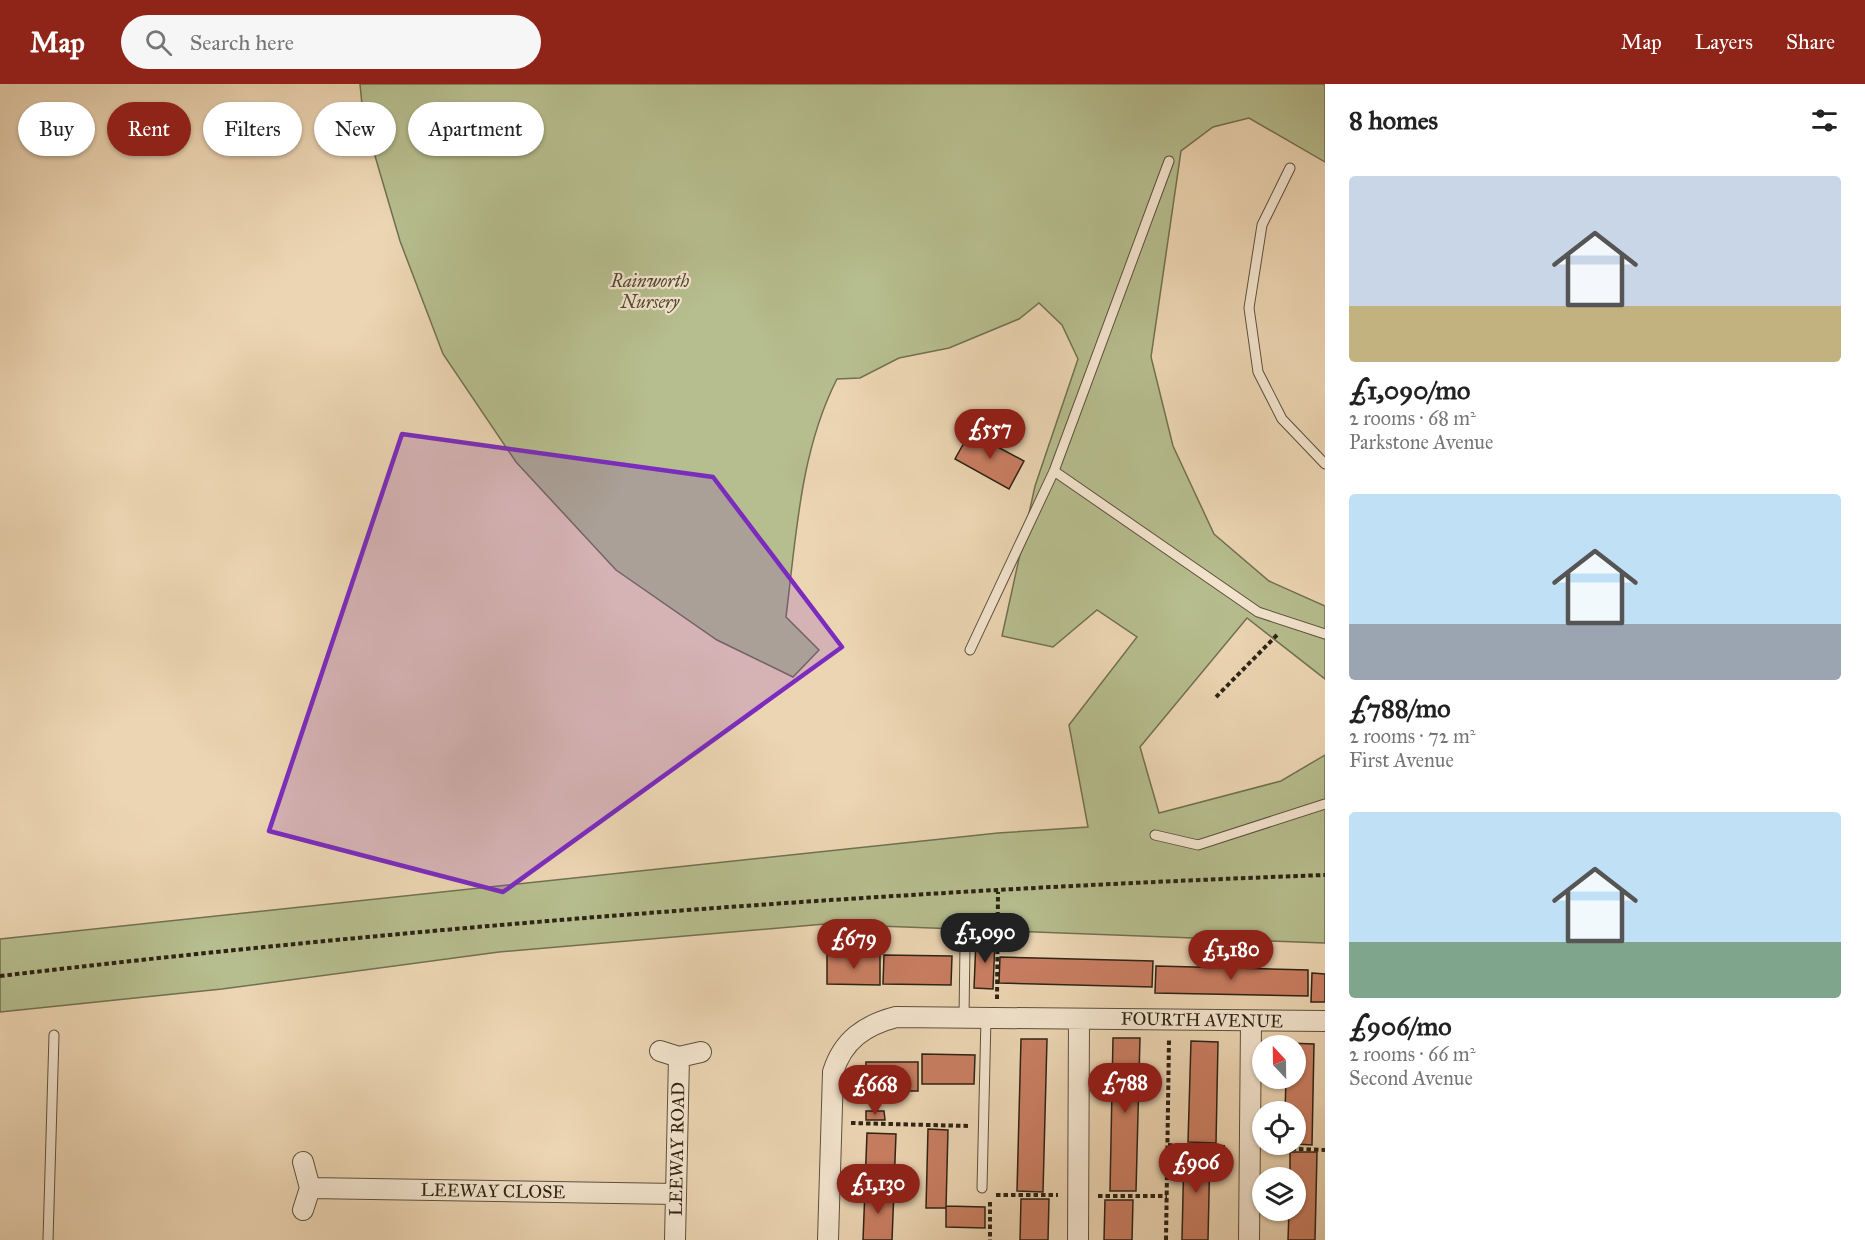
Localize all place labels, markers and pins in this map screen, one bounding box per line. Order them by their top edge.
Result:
pin: £557 [954,409,1026,460]
pin: £1,090 [936,913,1034,964]
pin: £679 [818,919,890,970]
pin: £1,180 [1182,930,1280,981]
pin: £788 [1089,1063,1161,1114]
pin: £668 [839,1065,911,1116]
pin: £906 [1160,1143,1232,1194]
pin: £1,130 [829,1164,927,1215]

